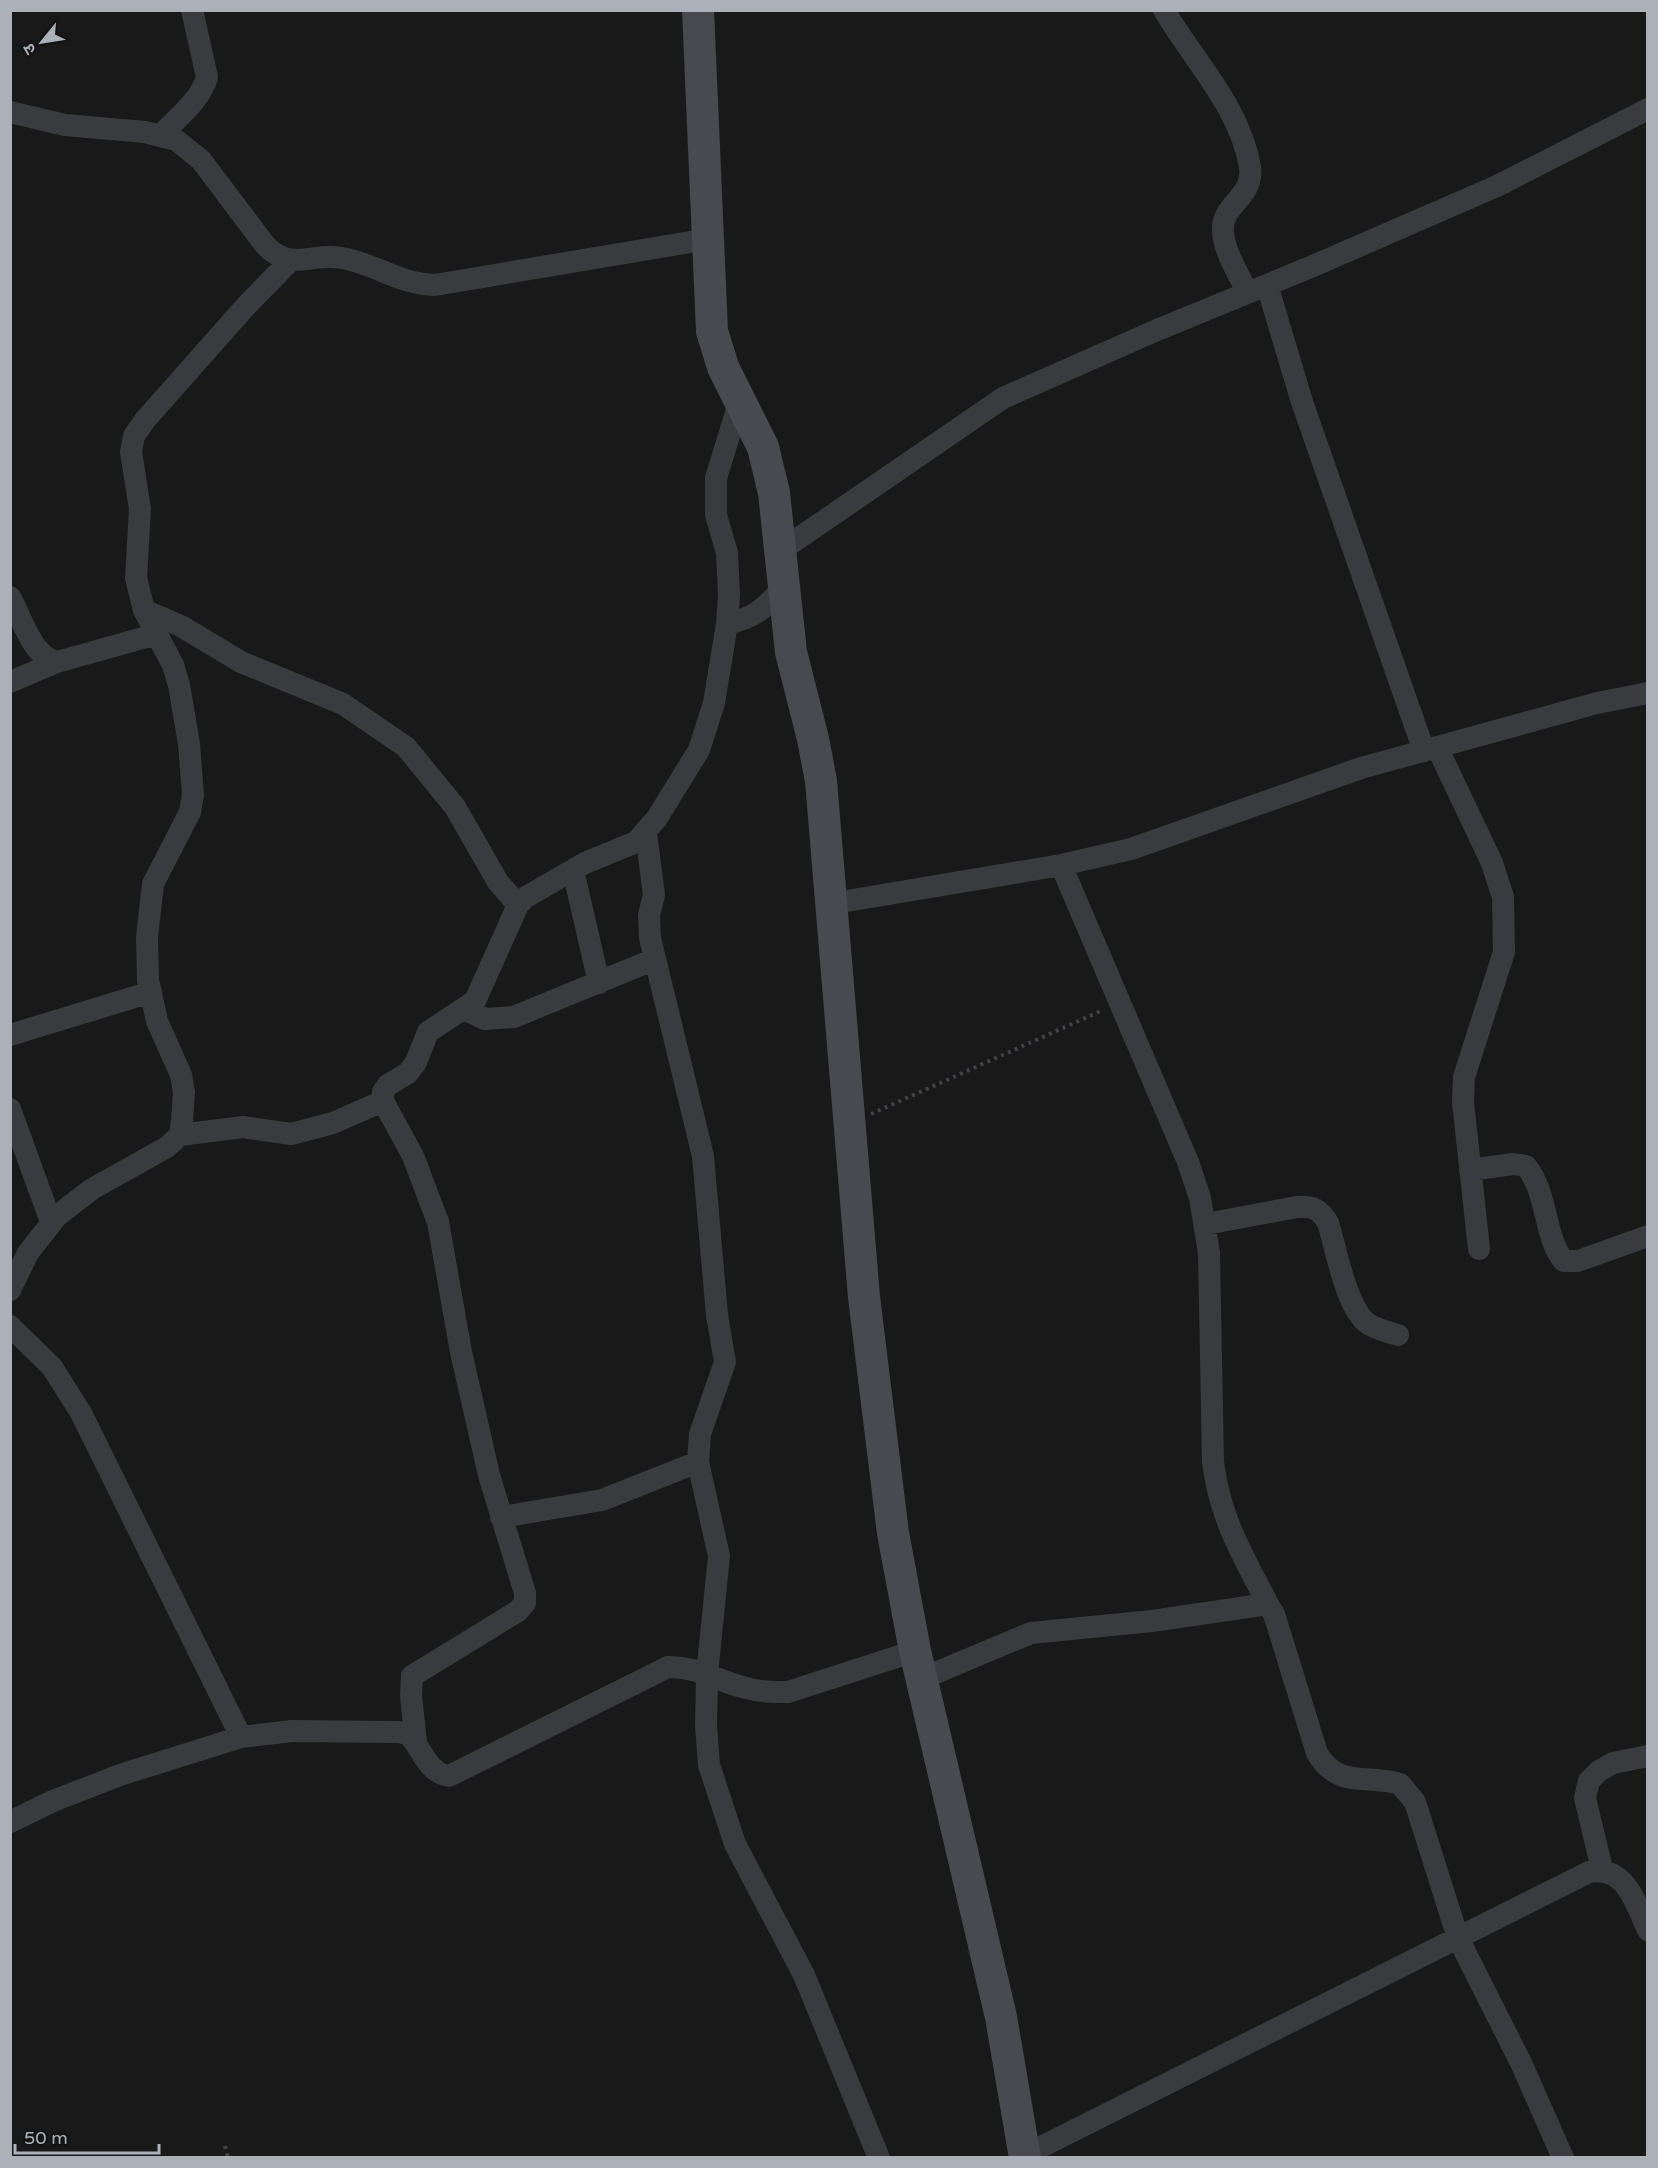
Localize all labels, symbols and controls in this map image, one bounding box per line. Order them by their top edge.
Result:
north arrow [12,12,72,72]
text: उ [19,39,41,58]
scale bar [15,2117,159,2155]
text: 50 m [24,2127,68,2149]

